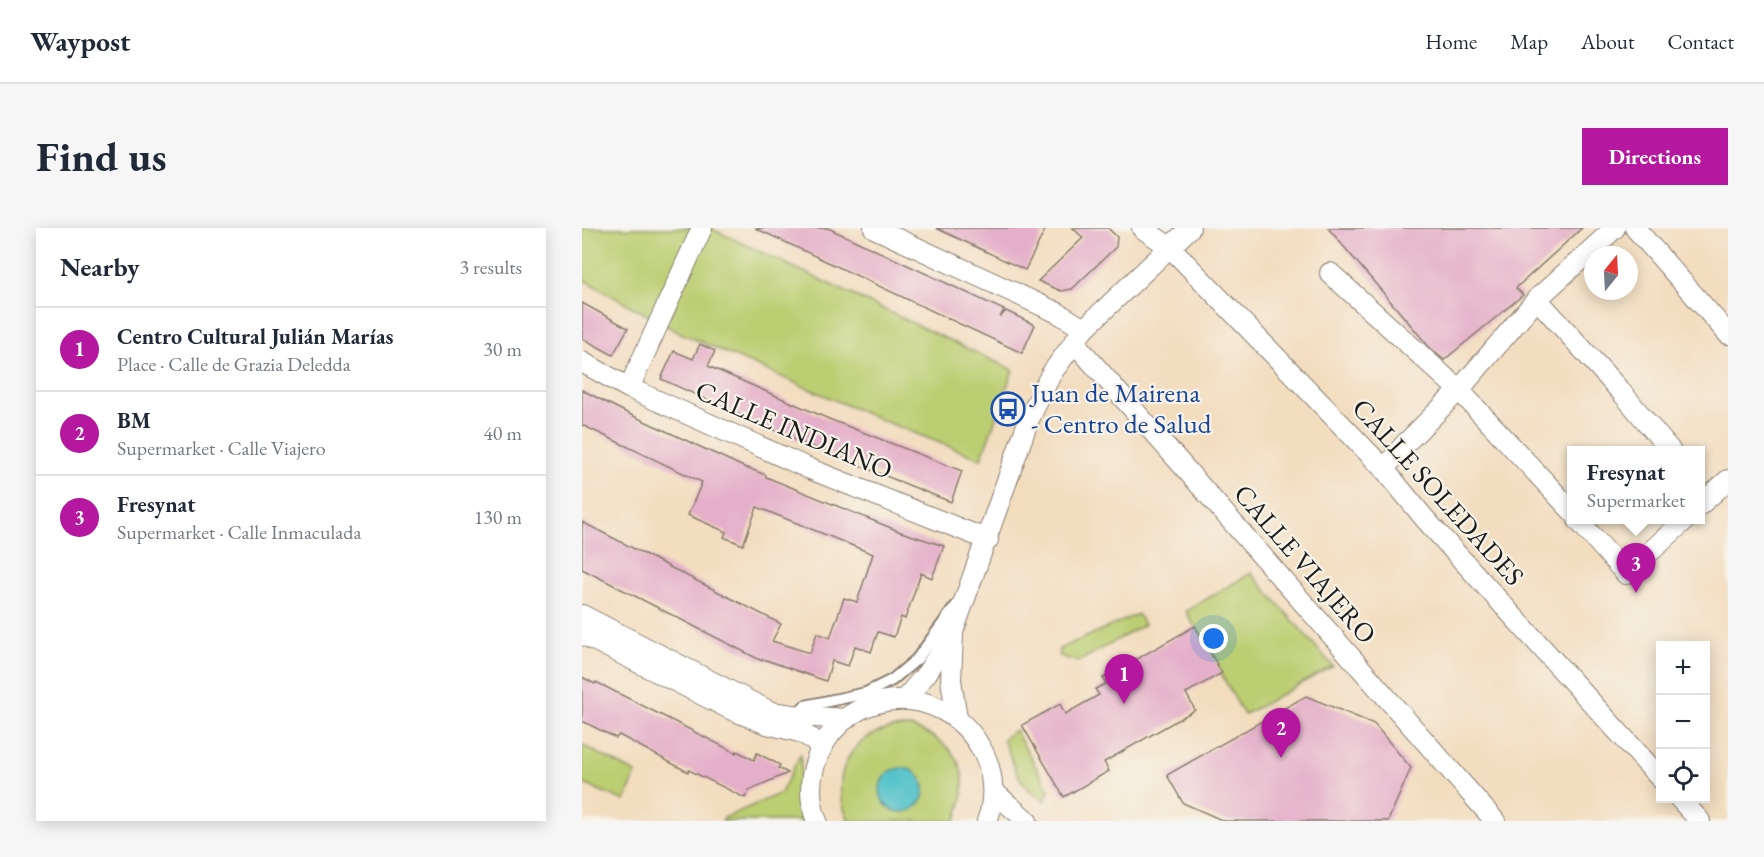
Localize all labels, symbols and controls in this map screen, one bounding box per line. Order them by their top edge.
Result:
text: Waypost [30,23,131,59]
text: Home [1425,28,1477,55]
text: Map [1510,28,1548,55]
text: About [1581,28,1634,55]
text: Contact [1667,28,1734,55]
button: Directions [1582,128,1728,185]
text: Find us [36,129,167,184]
north arrow [1584,246,1638,300]
text: Nearby [60,250,140,284]
text: 3 results [459,254,522,280]
text: Centro Cultural Julián Marías [117,322,394,351]
text: 1 [74,336,85,362]
text: 30 m [483,336,522,362]
text: Place · Calle de Grazia Deledda [117,351,351,377]
street label: CALLE INDIANO [690,372,898,487]
place label: Juan de Mairena - Centro de Salud [1029,375,1212,441]
bus stop icon: Juan de Mairena - Centro de Salud [990,391,1026,427]
street label: CALLE SOLEDADES [1345,391,1532,593]
text: BM [117,406,151,435]
text: 2 [74,420,85,446]
text: 40 m [483,420,522,446]
text: Supermarket · Calle Viajero [117,435,326,461]
popup [1567,446,1705,524]
text: Fresynat [1587,458,1665,487]
street label: CALLE VIAJERO [1226,477,1384,651]
text: Supermarket [1587,487,1685,513]
text: Fresynat [117,490,195,519]
text: 3 [74,504,85,530]
text: 130 m [474,504,522,530]
text: Supermarket · Calle Inmaculada [117,519,361,545]
pin: 3 [1616,544,1656,593]
your location [1199,624,1228,653]
map controls [1656,641,1710,803]
button: + [1656,641,1710,695]
pin: 1 [1104,654,1144,704]
button: − [1656,695,1710,749]
pin: 2 [1262,708,1300,758]
button: locate [1656,749,1710,803]

